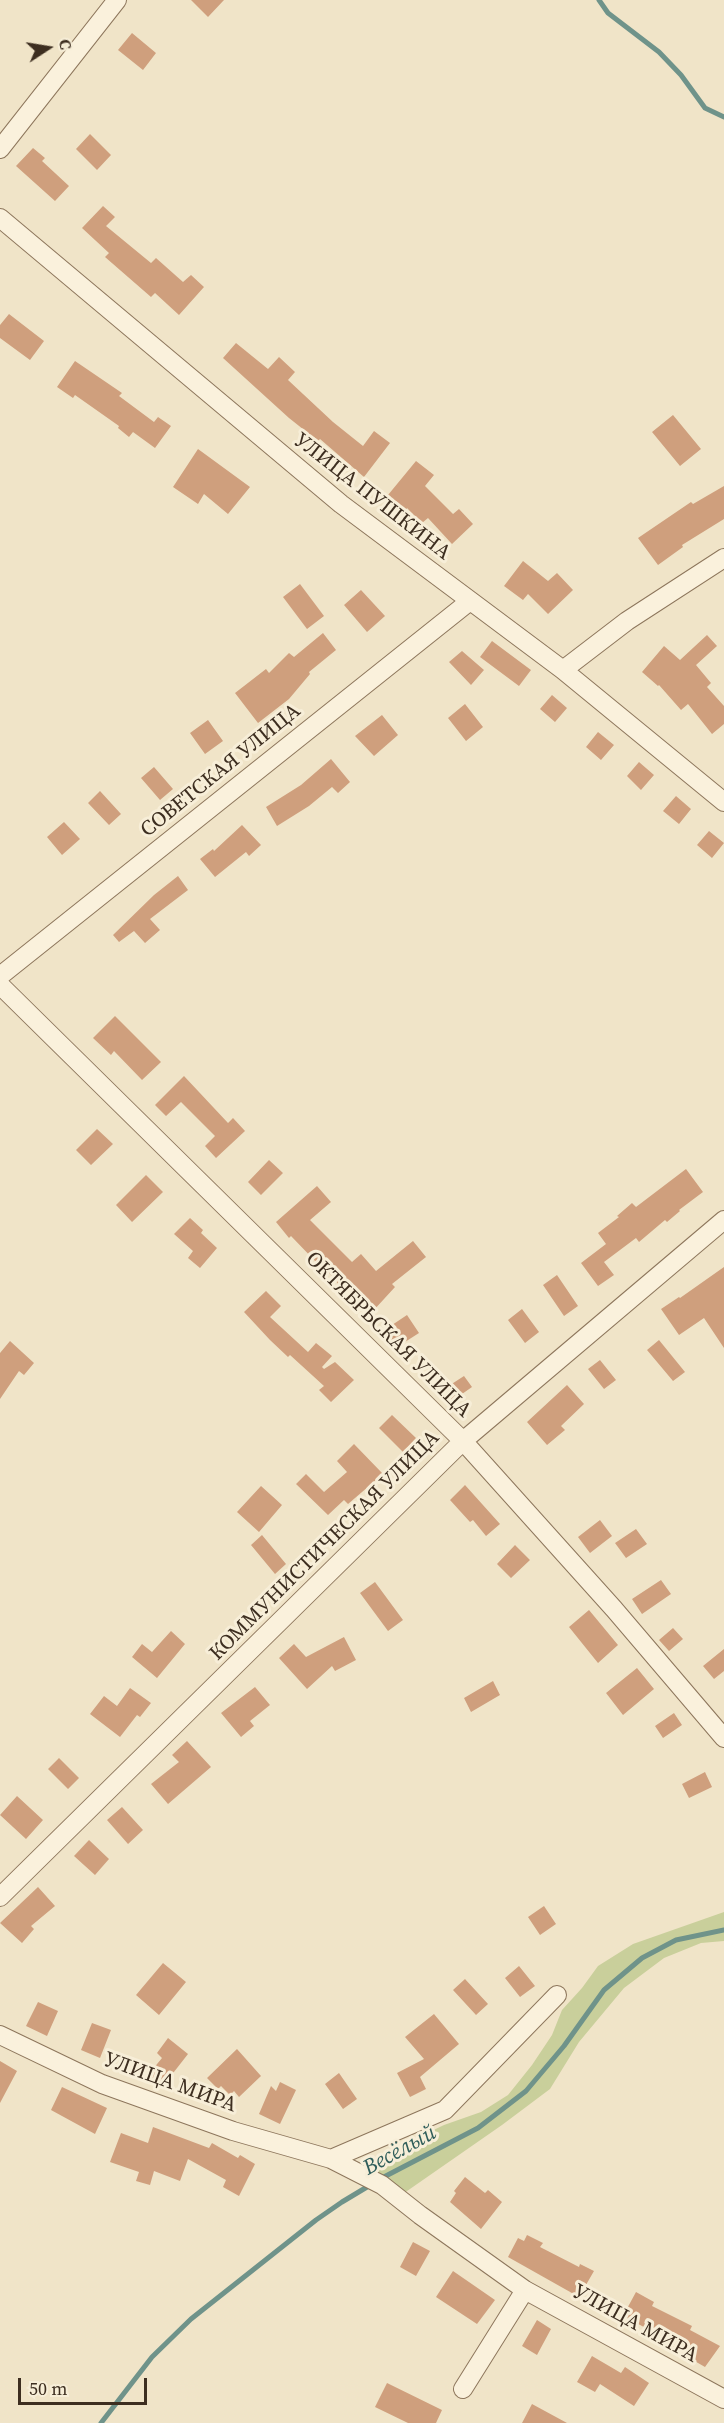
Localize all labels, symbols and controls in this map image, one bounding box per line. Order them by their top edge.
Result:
north arrow [18,18,78,78]
text: С [54,37,77,51]
street label: УЛИЦА ПУШКИНА [289,428,455,566]
street label: СОВЕТСКАЯ УЛИЦА [136,699,306,843]
street label: ОКТЯБРЬСКАЯ УЛИЦА [300,1247,476,1423]
street label: КОММУНИСТИЧЕСКАЯ УЛИЦА [205,1426,445,1666]
street label: УЛИЦА МИРА [100,2047,240,2119]
water label: Весёлый [359,2120,441,2182]
street label: УЛИЦА МИРА [568,2279,702,2369]
scale bar [21,2366,150,2404]
text: 50 m [29,2376,67,2401]

